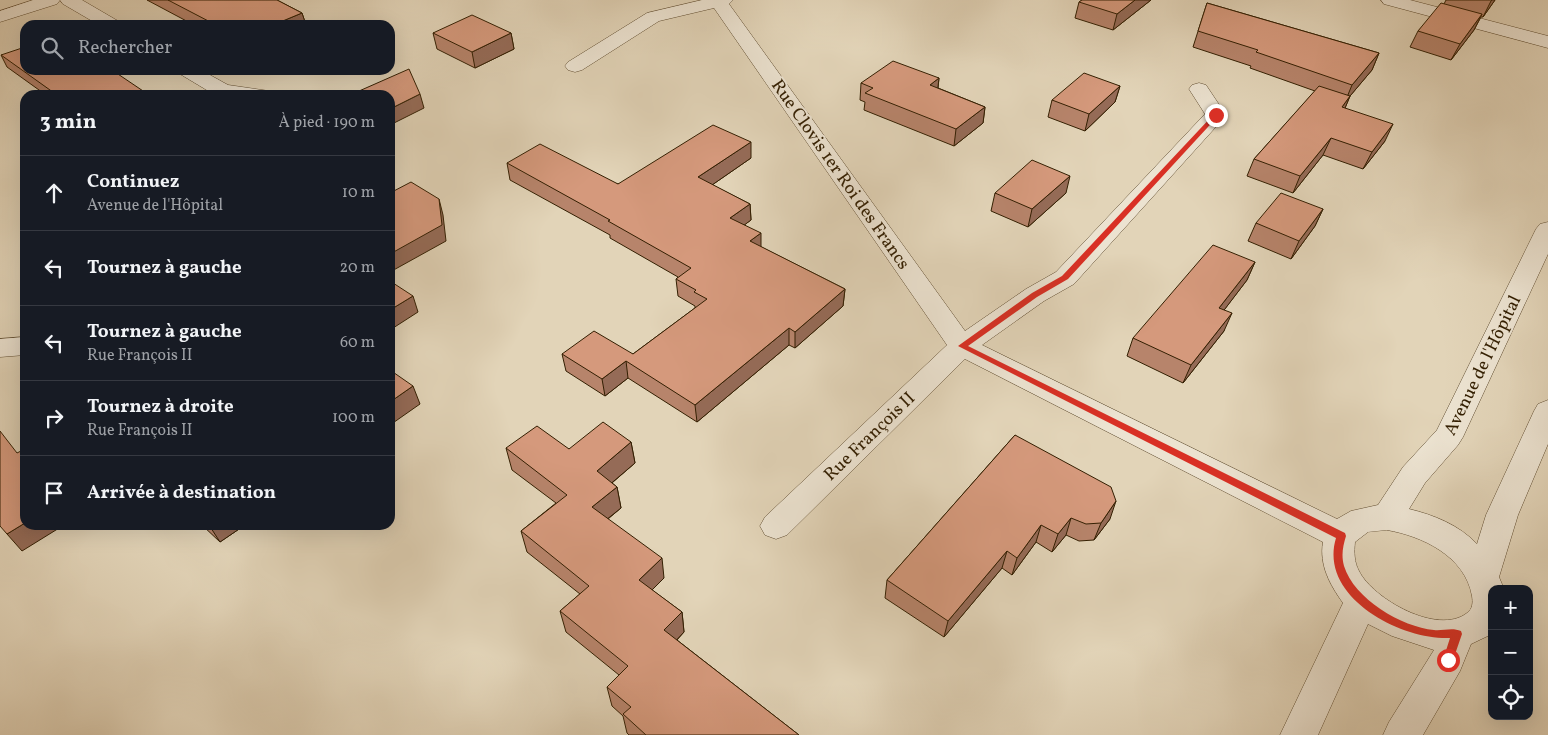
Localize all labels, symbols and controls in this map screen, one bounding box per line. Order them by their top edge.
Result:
search box [20,20,395,75]
icon: search [38,34,66,62]
text: Rechercher [78,35,172,61]
street label: Rue Clovis 1er Roi des Francs [764,75,915,275]
route end [1205,104,1228,127]
text: 3 min [40,108,96,137]
text: À pied · 190 m [279,112,375,134]
text: Continuez [87,169,179,195]
icon: ahead [40,179,68,207]
text: 10 m [342,182,375,204]
text: Avenue de l'Hôpital [87,195,223,217]
icon: left [40,254,68,282]
text: Tournez à gauche [87,255,242,281]
text: 20 m [340,257,375,279]
street label: Avenue de l'Hôpital [1439,291,1528,440]
text: Tournez à gauche [87,319,242,345]
icon: left [40,329,68,357]
text: 60 m [340,332,375,354]
text: Rue François II [87,345,192,367]
street label: Rue François II [819,387,921,487]
text: Tournez à droite [87,394,234,420]
icon: right [40,404,68,432]
text: 100 m [332,407,375,429]
text: Rue François II [87,420,192,442]
icon: arrive [40,479,68,507]
text: Arrivée à destination [87,480,276,506]
map controls [1488,585,1533,720]
button: + [1488,585,1533,630]
button: − [1488,630,1533,675]
route start [1437,649,1460,672]
button: locate [1488,675,1533,720]

